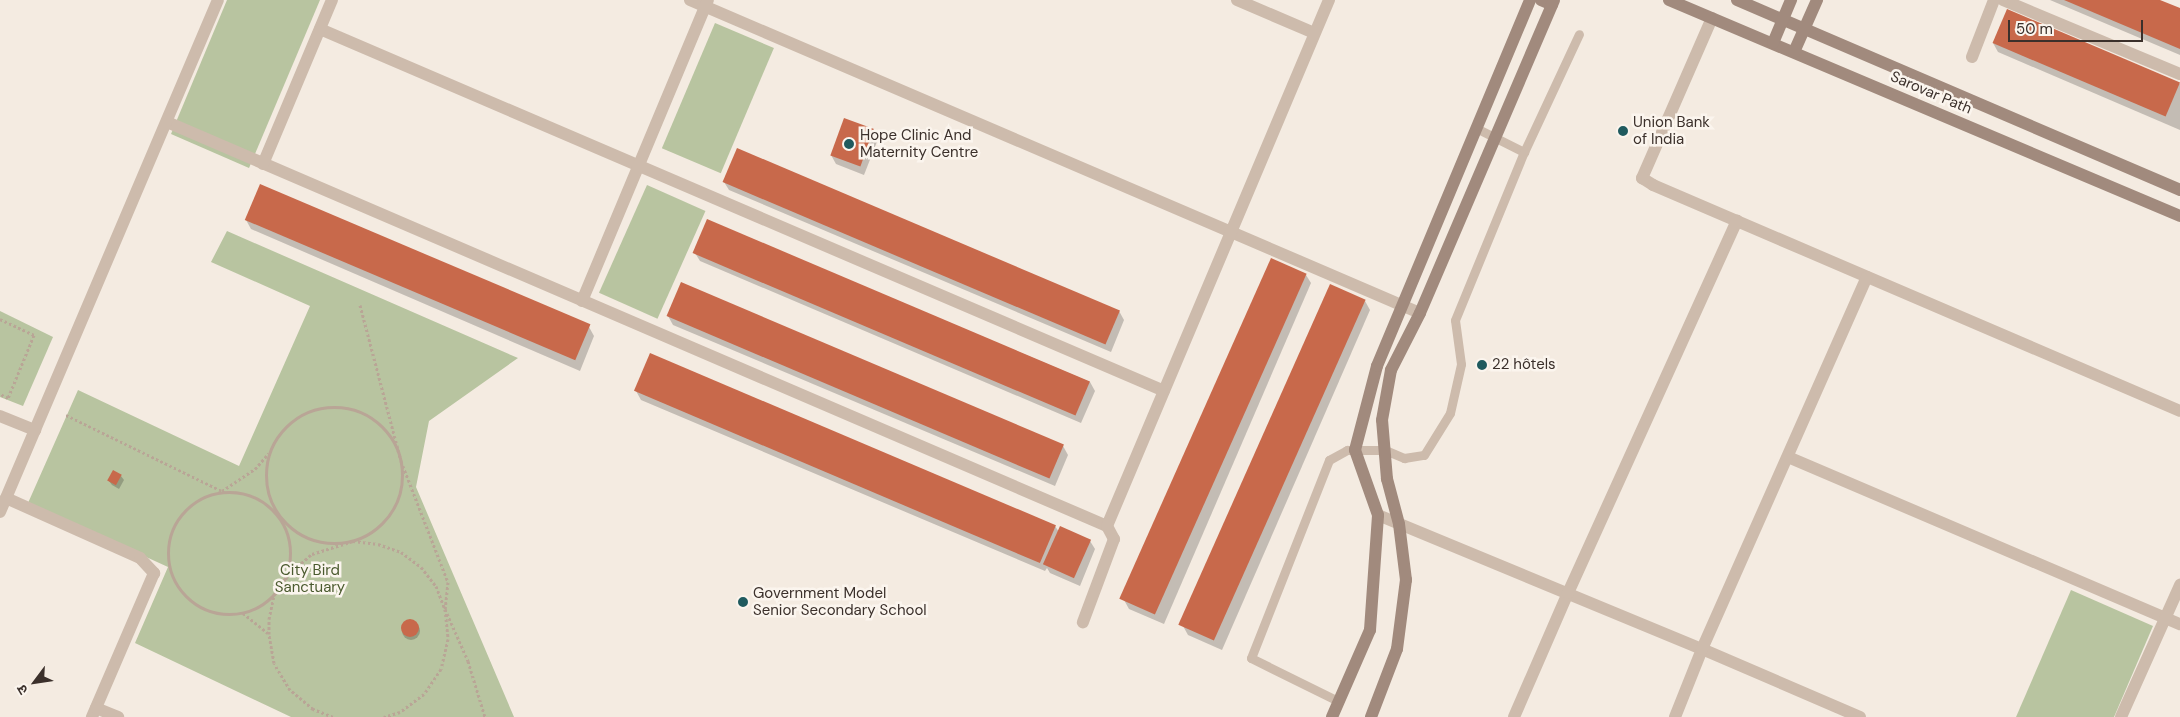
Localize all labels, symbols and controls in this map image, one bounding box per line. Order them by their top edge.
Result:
scale bar [2010,10,2145,42]
text: 50 m [2016,19,2053,39]
street label: Sarovar Path [1888,68,1974,118]
place label: Union Bank of India [1633,113,1710,148]
marker: Union Bank of India [1617,125,1629,137]
place label: Hope Clinic And Maternity Centre [860,126,978,161]
marker: Hope Clinic And Maternity Centre [842,137,856,151]
place label: 22 hôtels [1492,356,1556,374]
marker: 22 hôtels [1476,359,1488,371]
park label: City Bird Sanctuary [275,561,345,596]
place label: Government Model Senior Secondary School [753,584,927,619]
marker: Government Model Senior Secondary School [737,596,749,608]
north arrow [10,657,60,707]
text: उ [12,682,32,698]

